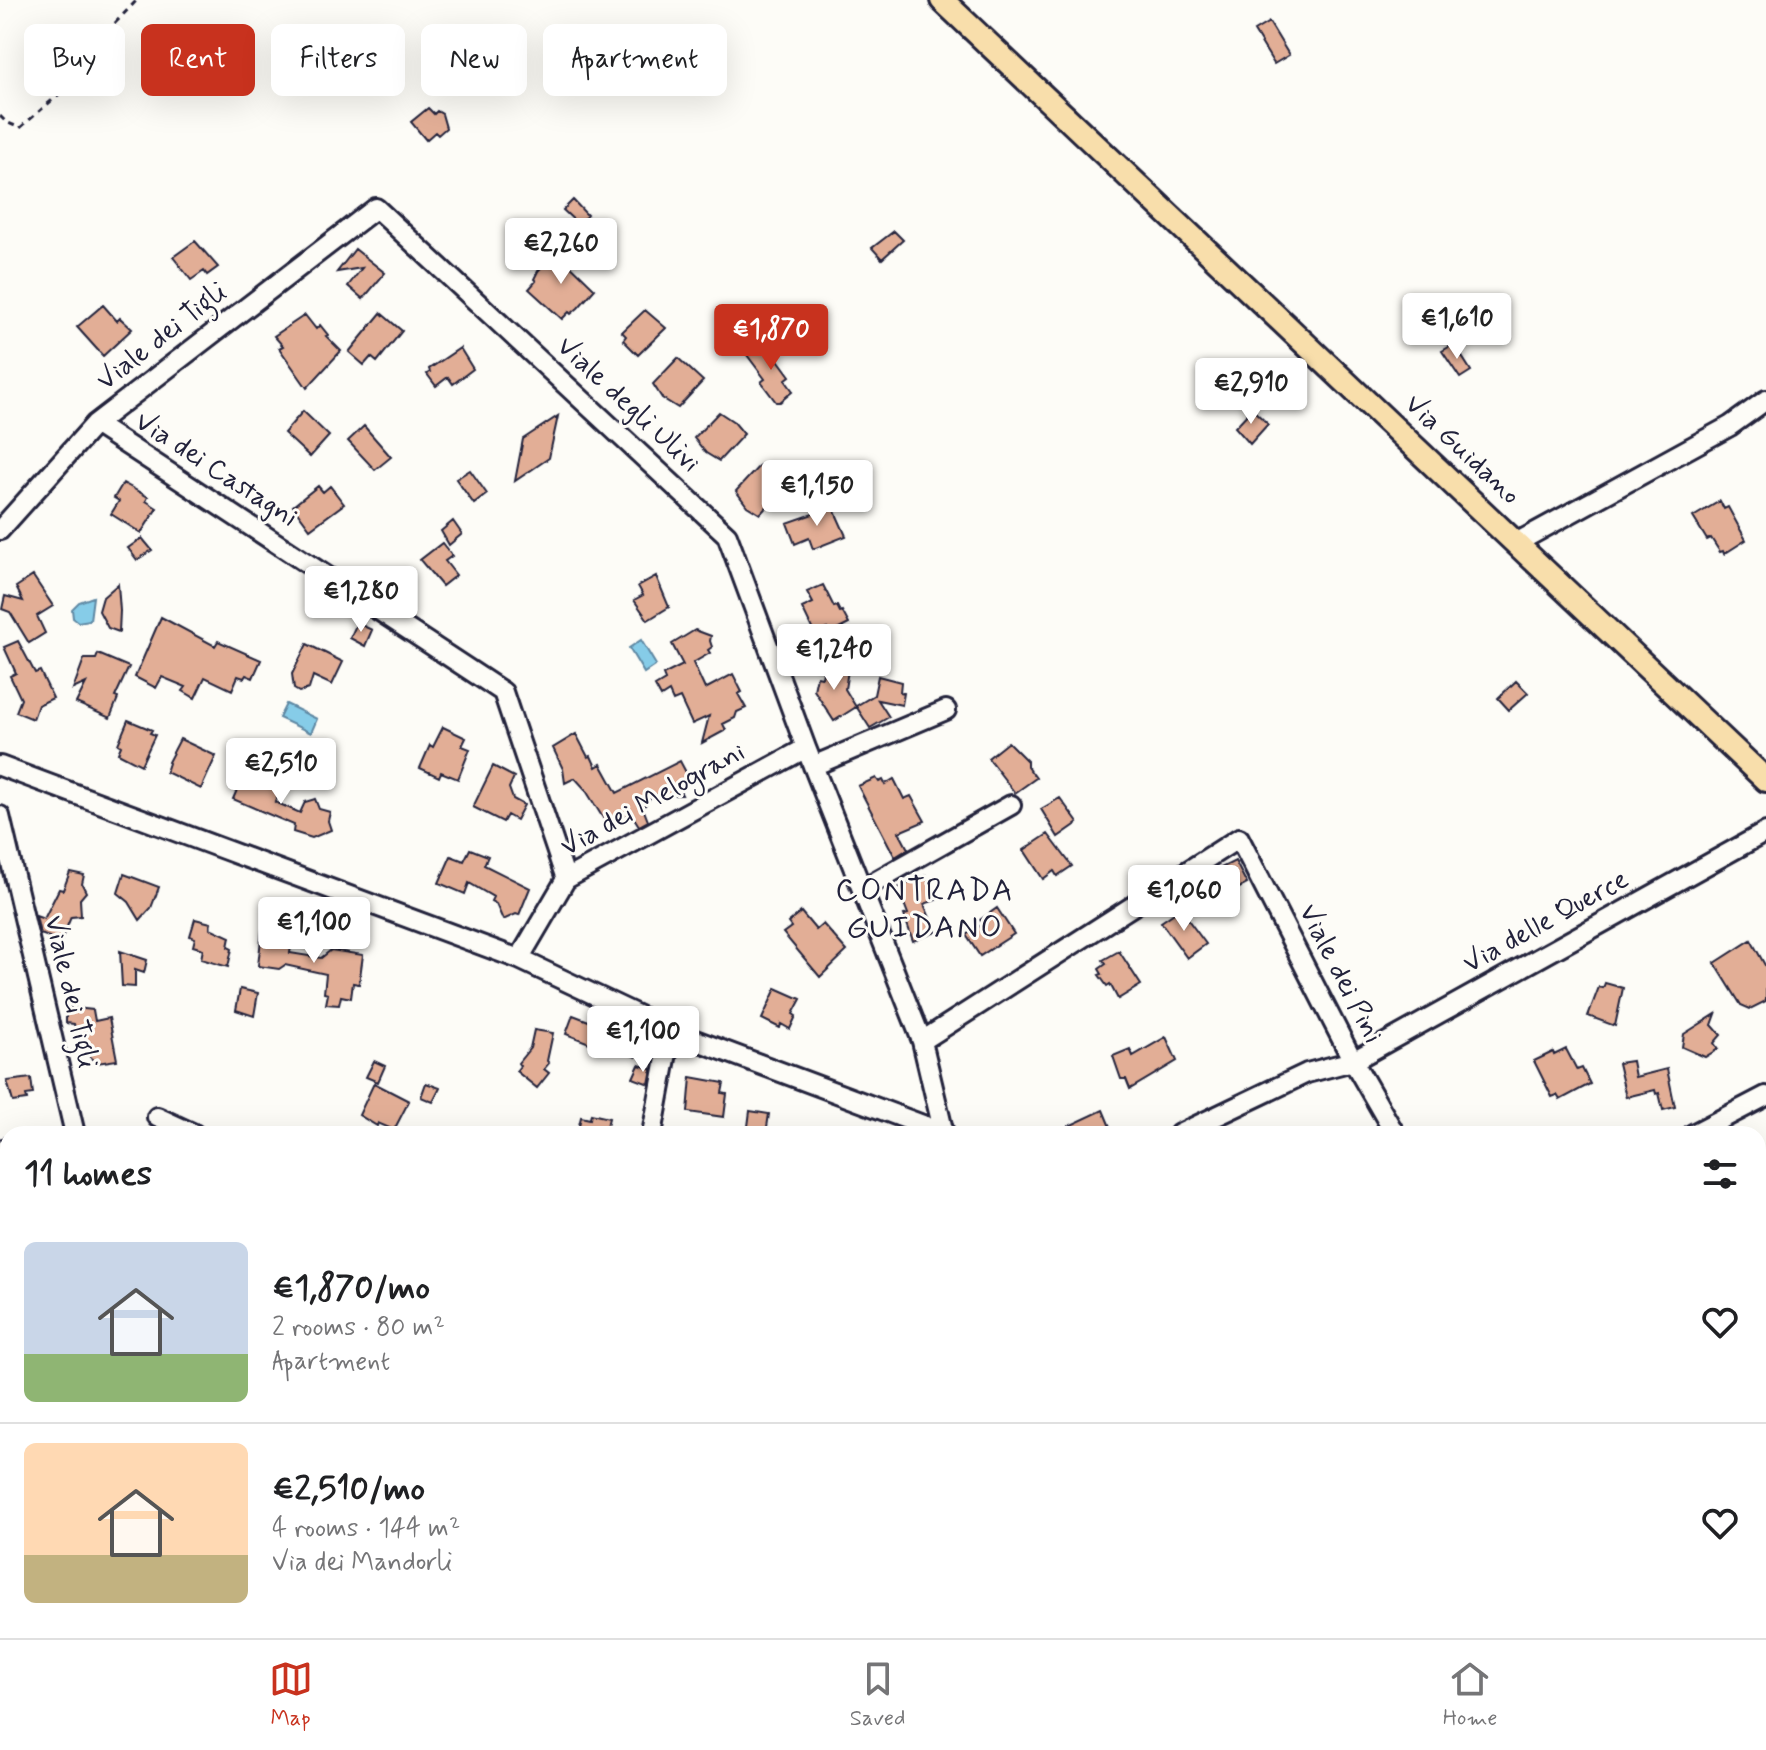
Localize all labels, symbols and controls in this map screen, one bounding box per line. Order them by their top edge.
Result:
chip: Buy [24,24,125,96]
chip: Rent [141,24,255,96]
chip: Filters [271,24,405,96]
chip: New [421,24,527,96]
chip: Apartment [543,24,727,96]
pin: €2,260 [496,218,626,286]
text: €2,260 [523,227,599,261]
street label: Viale dei Tigli [89,274,237,402]
pin: €1,610 [1392,293,1522,361]
text: €1,610 [1420,302,1494,336]
pin: €1,870 [706,304,836,372]
text: €1,870 [732,313,810,347]
street label: Viale degli Ulivi [548,329,708,481]
pin: €2,910 [1186,358,1316,426]
text: €2,910 [1213,367,1289,401]
street label: Via Guidano [1396,387,1528,513]
street label: Via dei Castagni [127,403,305,537]
pin: €1,150 [752,460,882,528]
text: €1,150 [780,469,854,503]
pin: €1,280 [296,566,426,634]
text: €1,280 [323,575,399,609]
pin: €1,240 [769,624,899,692]
text: €1,240 [795,633,873,667]
street label: Via dei Melograni [554,734,753,868]
pin: €2,510 [216,738,346,806]
text: €2,510 [244,747,318,781]
street label: Via delle Querce [1457,861,1635,983]
pin: €1,060 [1119,865,1249,933]
district label: CONTRADA GUIDANO [835,870,1015,949]
text: €1,060 [1146,874,1222,908]
pin: €1,100 [249,897,379,965]
street label: Viale dei Pini [1289,898,1391,1050]
text: €1,100 [276,906,352,940]
street label: Viale dei Tigli [32,912,106,1073]
pin: €1,100 [578,1006,708,1074]
text: €1,100 [605,1015,681,1049]
text: 11 homes [24,1152,152,1197]
icon: filters [1698,1152,1742,1196]
text: €1,870/mo [272,1266,430,1311]
icon: home [88,1274,184,1370]
icon: heart [1698,1300,1742,1344]
text: 2 rooms · 80 m² [272,1311,445,1345]
text: Apartment [272,1345,390,1379]
text: €2,510/mo [272,1467,425,1512]
icon: home [88,1475,184,1571]
icon: heart [1698,1501,1742,1545]
text: 4 rooms · 144 m² [272,1512,460,1546]
text: Via dei Mandorli [272,1546,452,1580]
tab: Map [269,1657,313,1733]
tab: Saved [850,1657,905,1733]
tab: Home [1443,1657,1497,1733]

